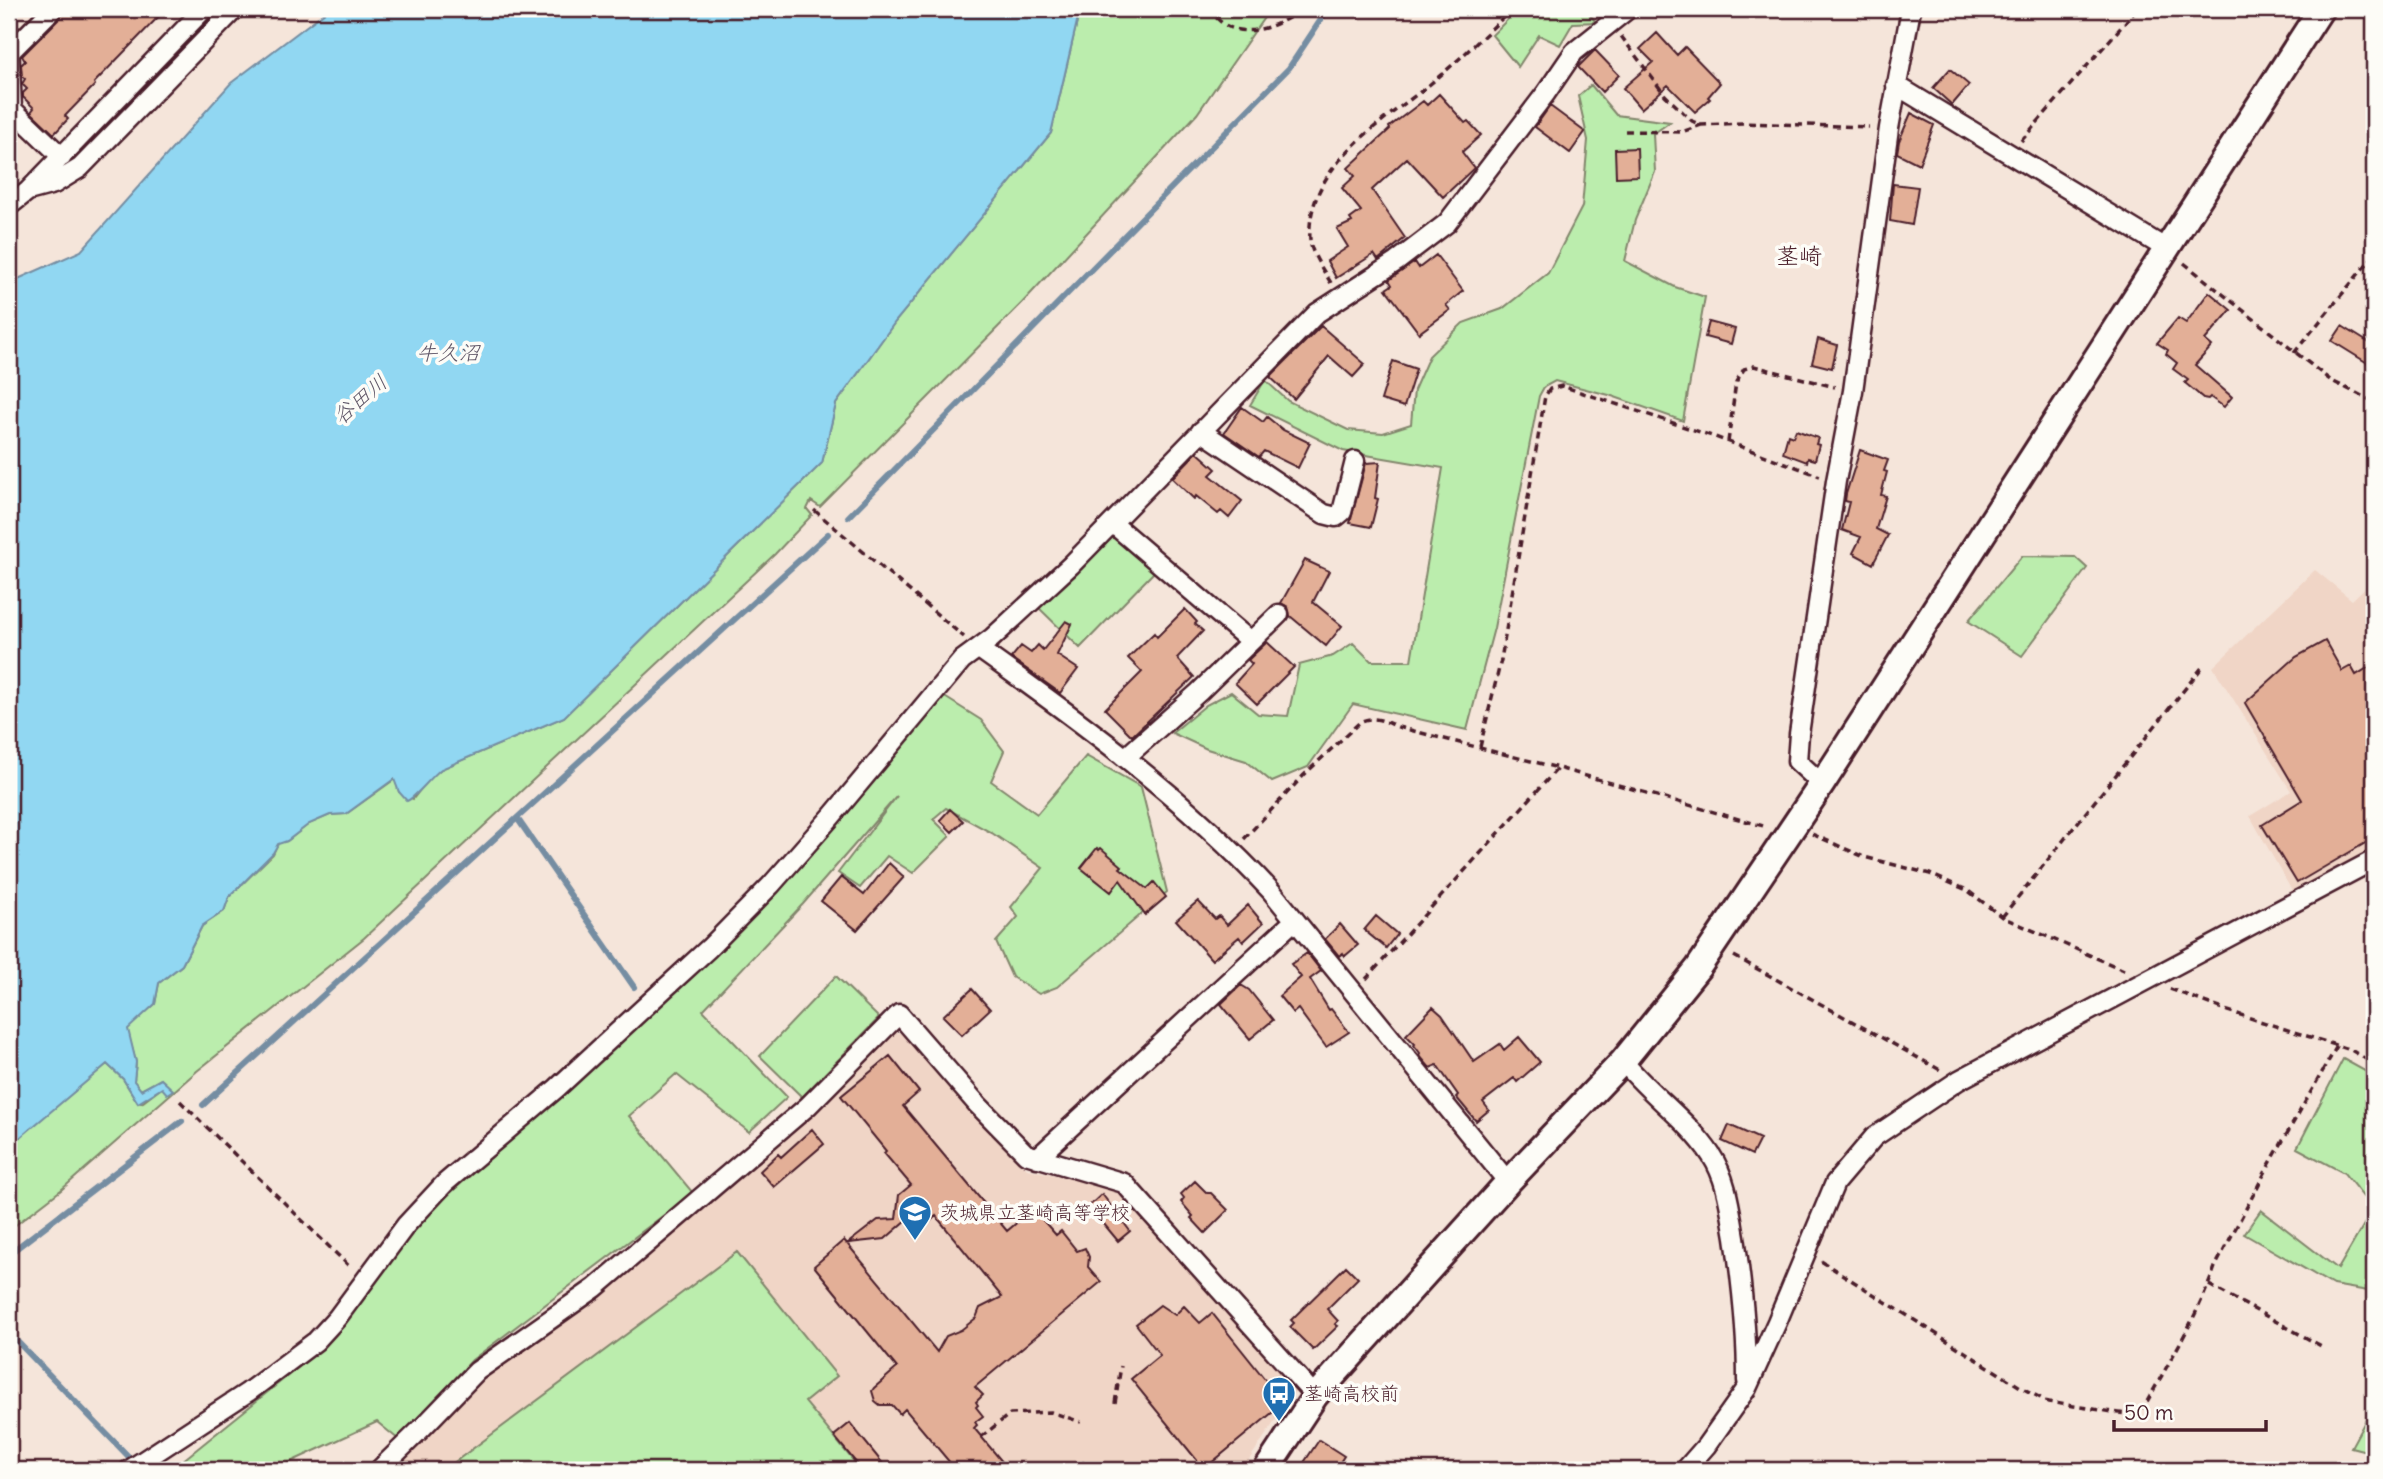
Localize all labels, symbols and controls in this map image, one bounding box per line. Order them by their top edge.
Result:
district label: 茎崎 [1776,241,1822,270]
water label: 牛久沼 [417,339,481,366]
water label: 谷田川 [327,368,393,430]
school or university icon: 茨城県立茎崎高等学校 [896,1193,934,1242]
place label: 茨城県立茎崎高等学校 [940,1200,1130,1224]
bus stop icon: 茎崎高校前 [1260,1374,1298,1423]
place label: 茎崎高校前 [1304,1381,1399,1405]
scale bar [2114,1388,2266,1432]
text: 50 m [2124,1399,2173,1426]

